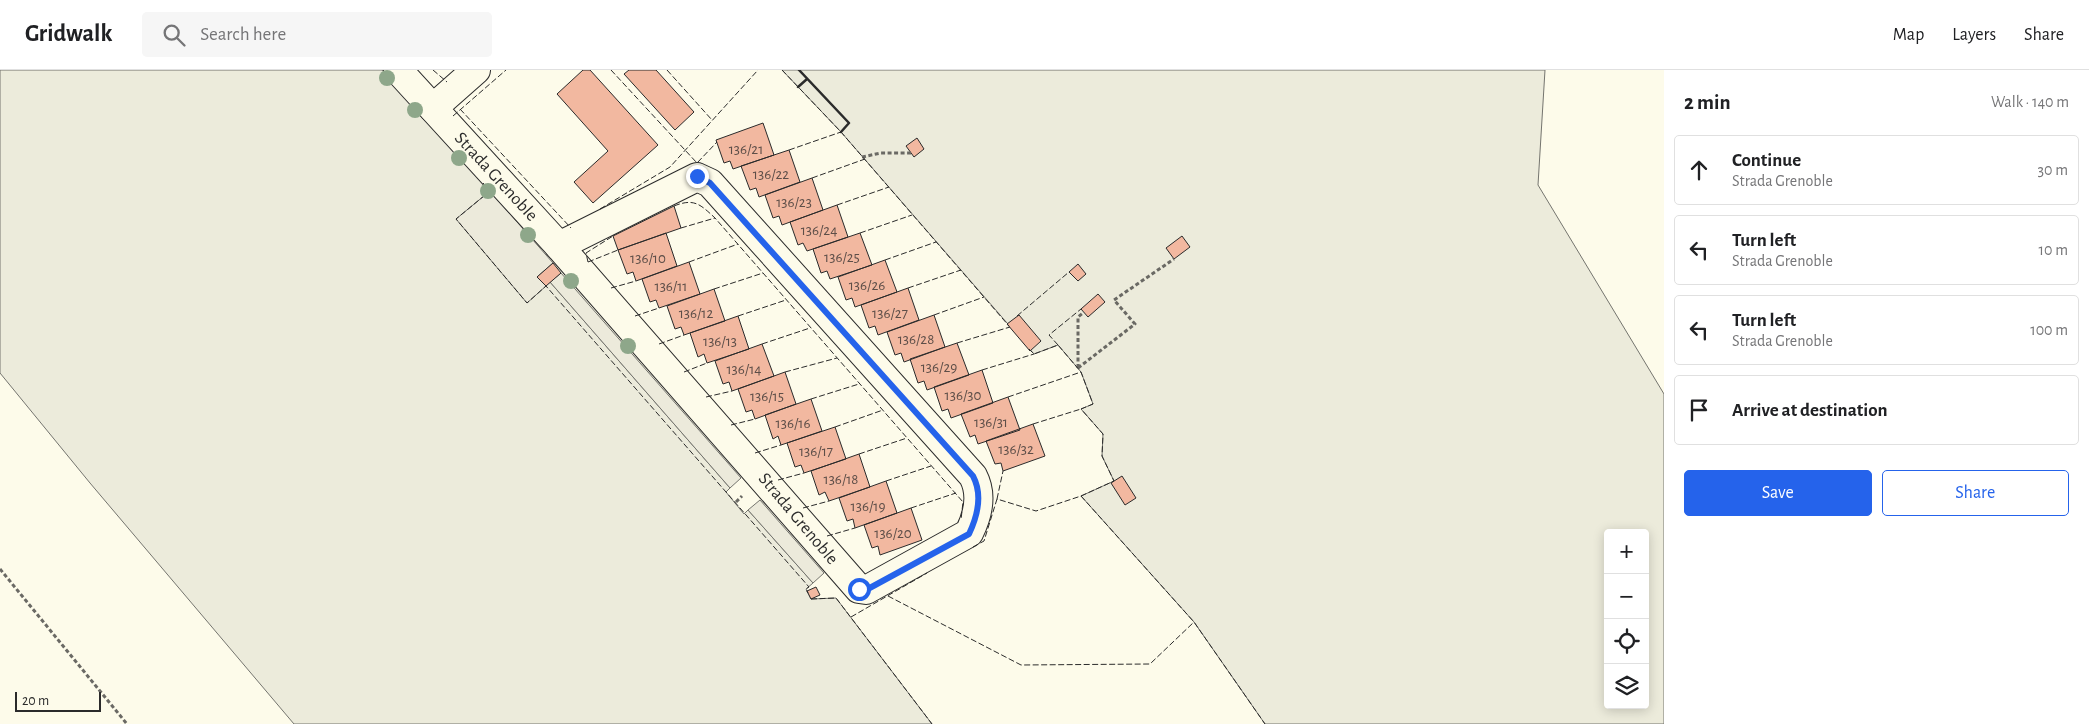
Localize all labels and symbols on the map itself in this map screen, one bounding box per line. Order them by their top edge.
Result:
street label: Strada Grenoble [451,129,541,225]
house number: 136/21 [729,142,763,157]
route end [686,165,709,188]
house number: 136/22 [753,167,789,182]
house number: 136/23 [776,195,812,210]
house number: 136/24 [801,223,837,238]
house number: 136/25 [824,250,860,265]
house number: 136/10 [630,251,666,266]
house number: 136/26 [849,278,885,293]
house number: 136/11 [654,279,688,294]
house number: 136/12 [679,306,714,321]
house number: 136/27 [872,306,908,321]
house number: 136/28 [898,332,934,347]
house number: 136/13 [703,334,737,349]
house number: 136/29 [921,360,957,375]
house number: 136/14 [726,362,762,377]
house number: 136/30 [945,388,981,403]
house number: 136/15 [750,389,784,404]
house number: 136/31 [974,415,1008,430]
house number: 136/16 [776,416,810,431]
house number: 136/32 [998,442,1034,457]
house number: 136/17 [799,444,833,459]
street label: Strada Grenoble [755,470,841,568]
house number: 136/18 [824,472,858,487]
house number: 136/19 [851,499,885,514]
house number: 136/20 [874,526,912,541]
route start [848,578,871,601]
scale bar [15,689,101,712]

